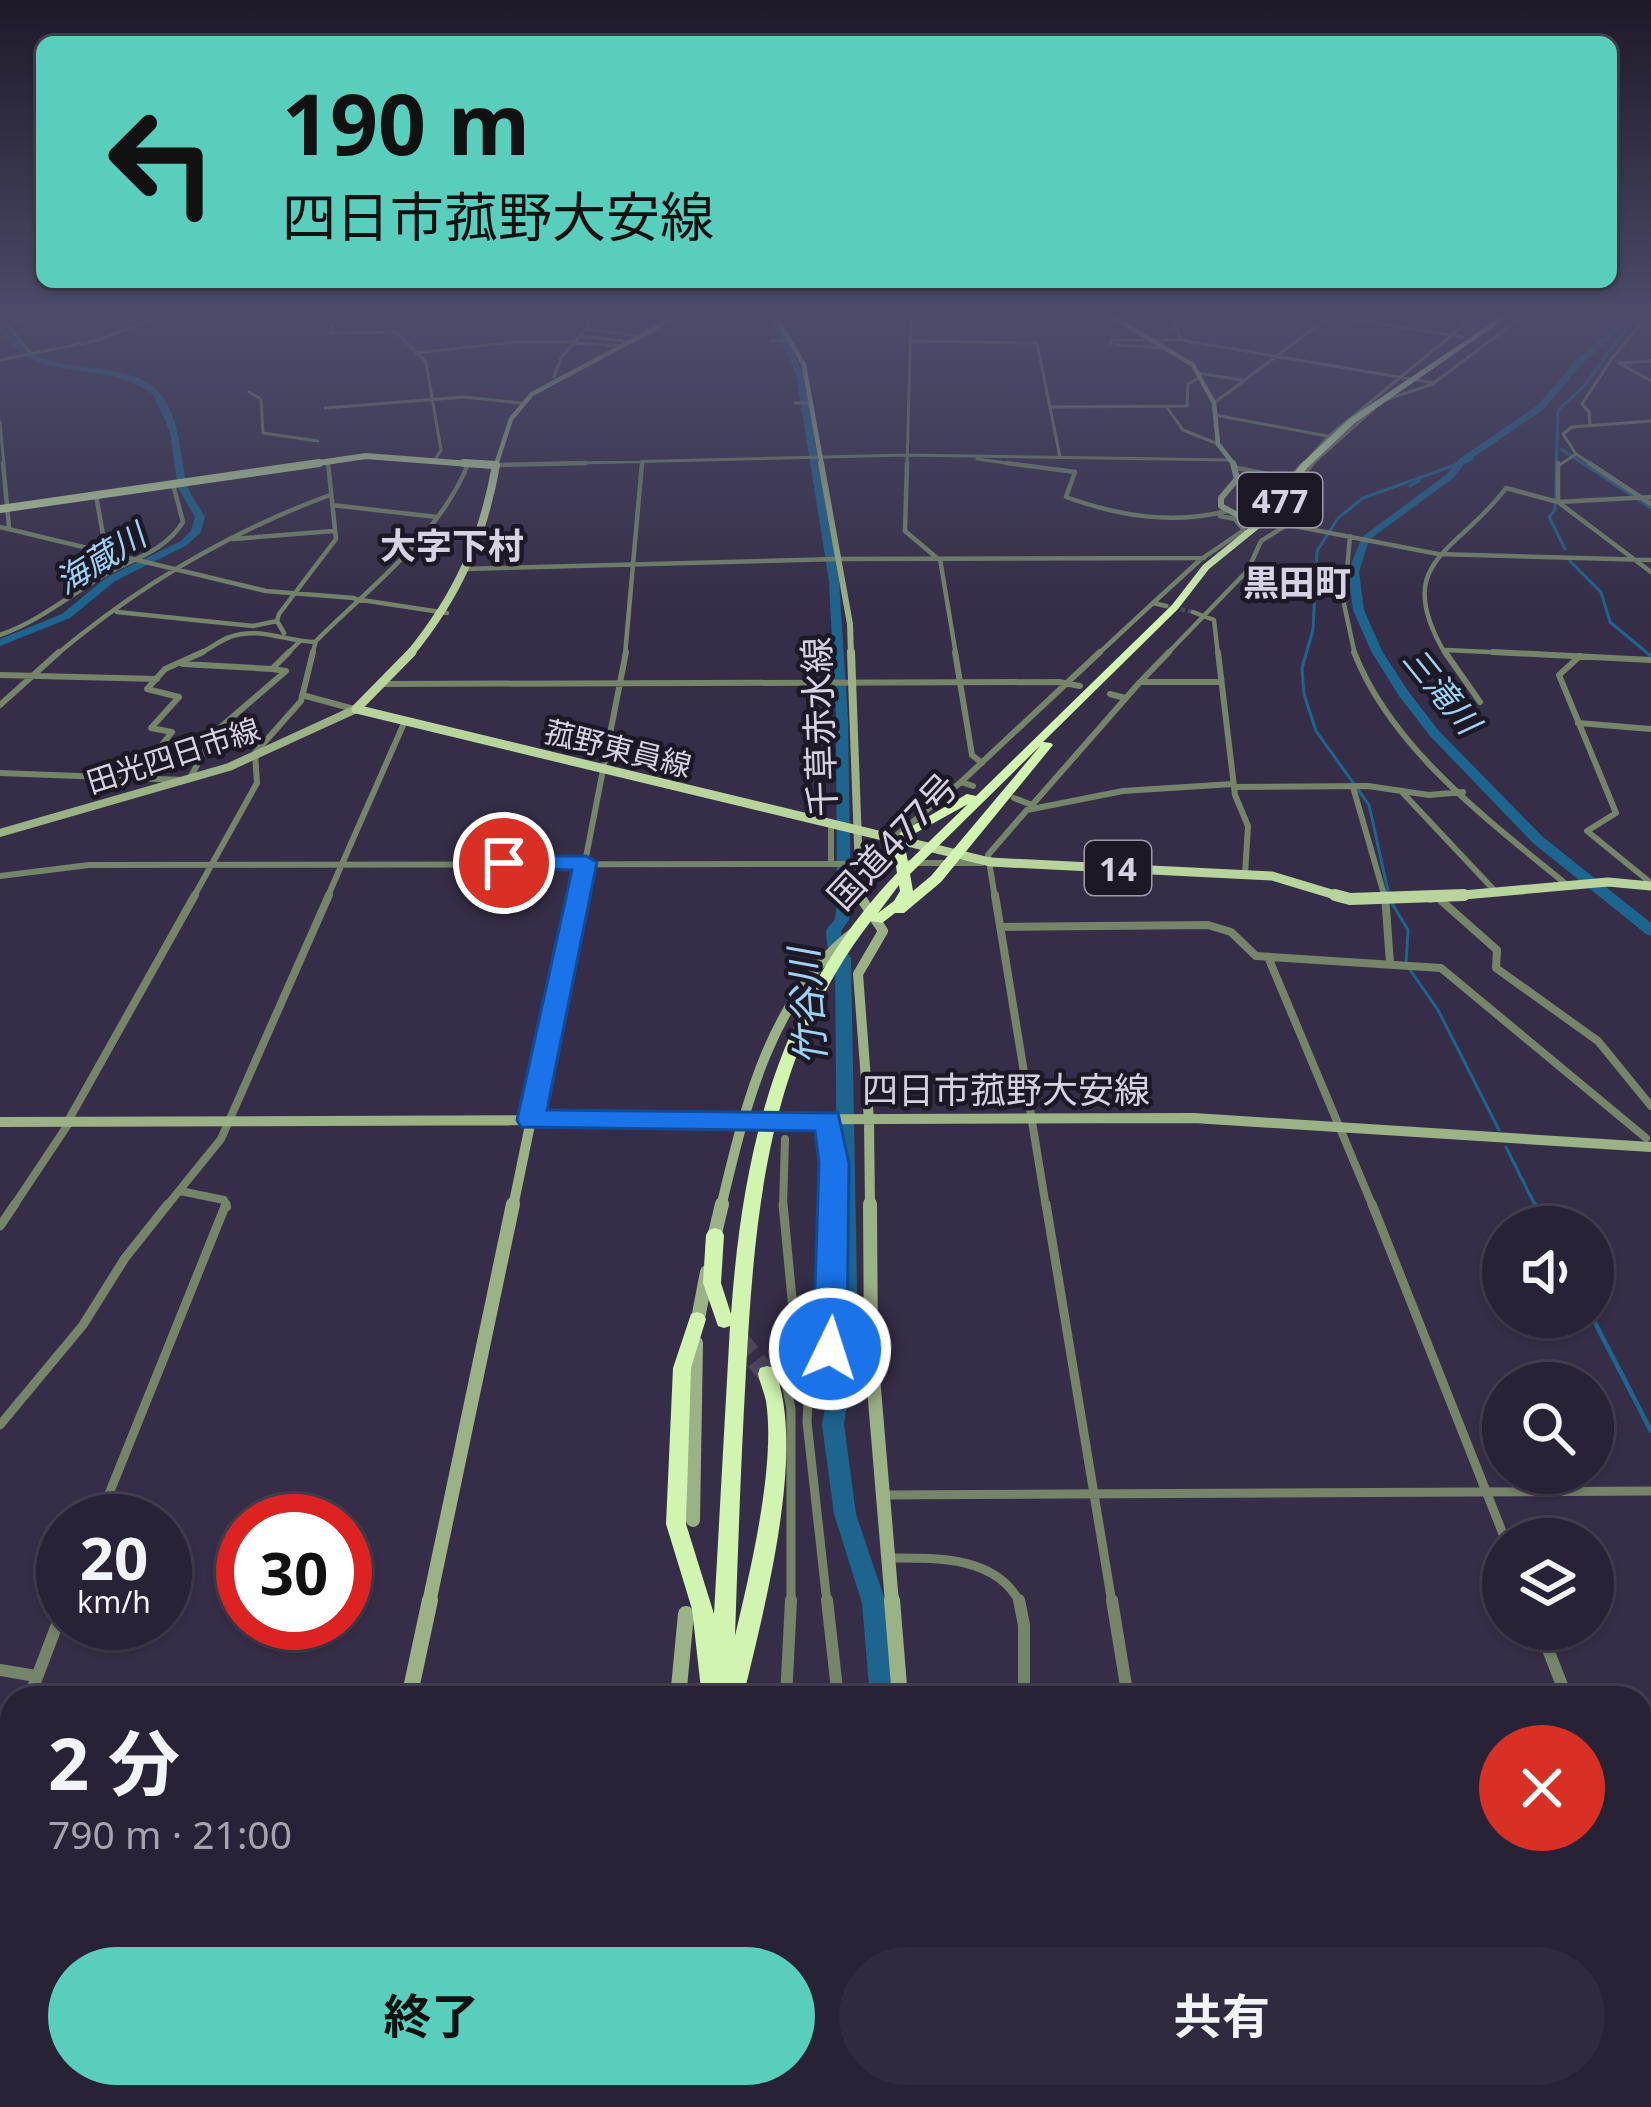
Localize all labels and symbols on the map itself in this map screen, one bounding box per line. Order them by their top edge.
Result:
road number: 477 [1238,473,1322,527]
water label: 海蔵川 [46,511,156,603]
district label: 大字下村 [380,521,524,570]
district label: 黒田町 [1243,558,1351,607]
street label: 千草赤水線 [791,636,847,818]
water label: 三滝川 [1393,637,1493,745]
street label: 田光四日市線 [81,708,265,802]
street label: 菰野東員線 [540,710,696,786]
street label: 国道477号 [816,762,968,920]
pin [453,812,555,914]
road number: 14 [1085,841,1151,895]
water label: 竹谷川 [775,943,837,1067]
street label: 四日市菰野大安線 [862,1065,1150,1114]
position arrow [767,1286,893,1412]
speed limit sign: 30 [216,1494,372,1650]

